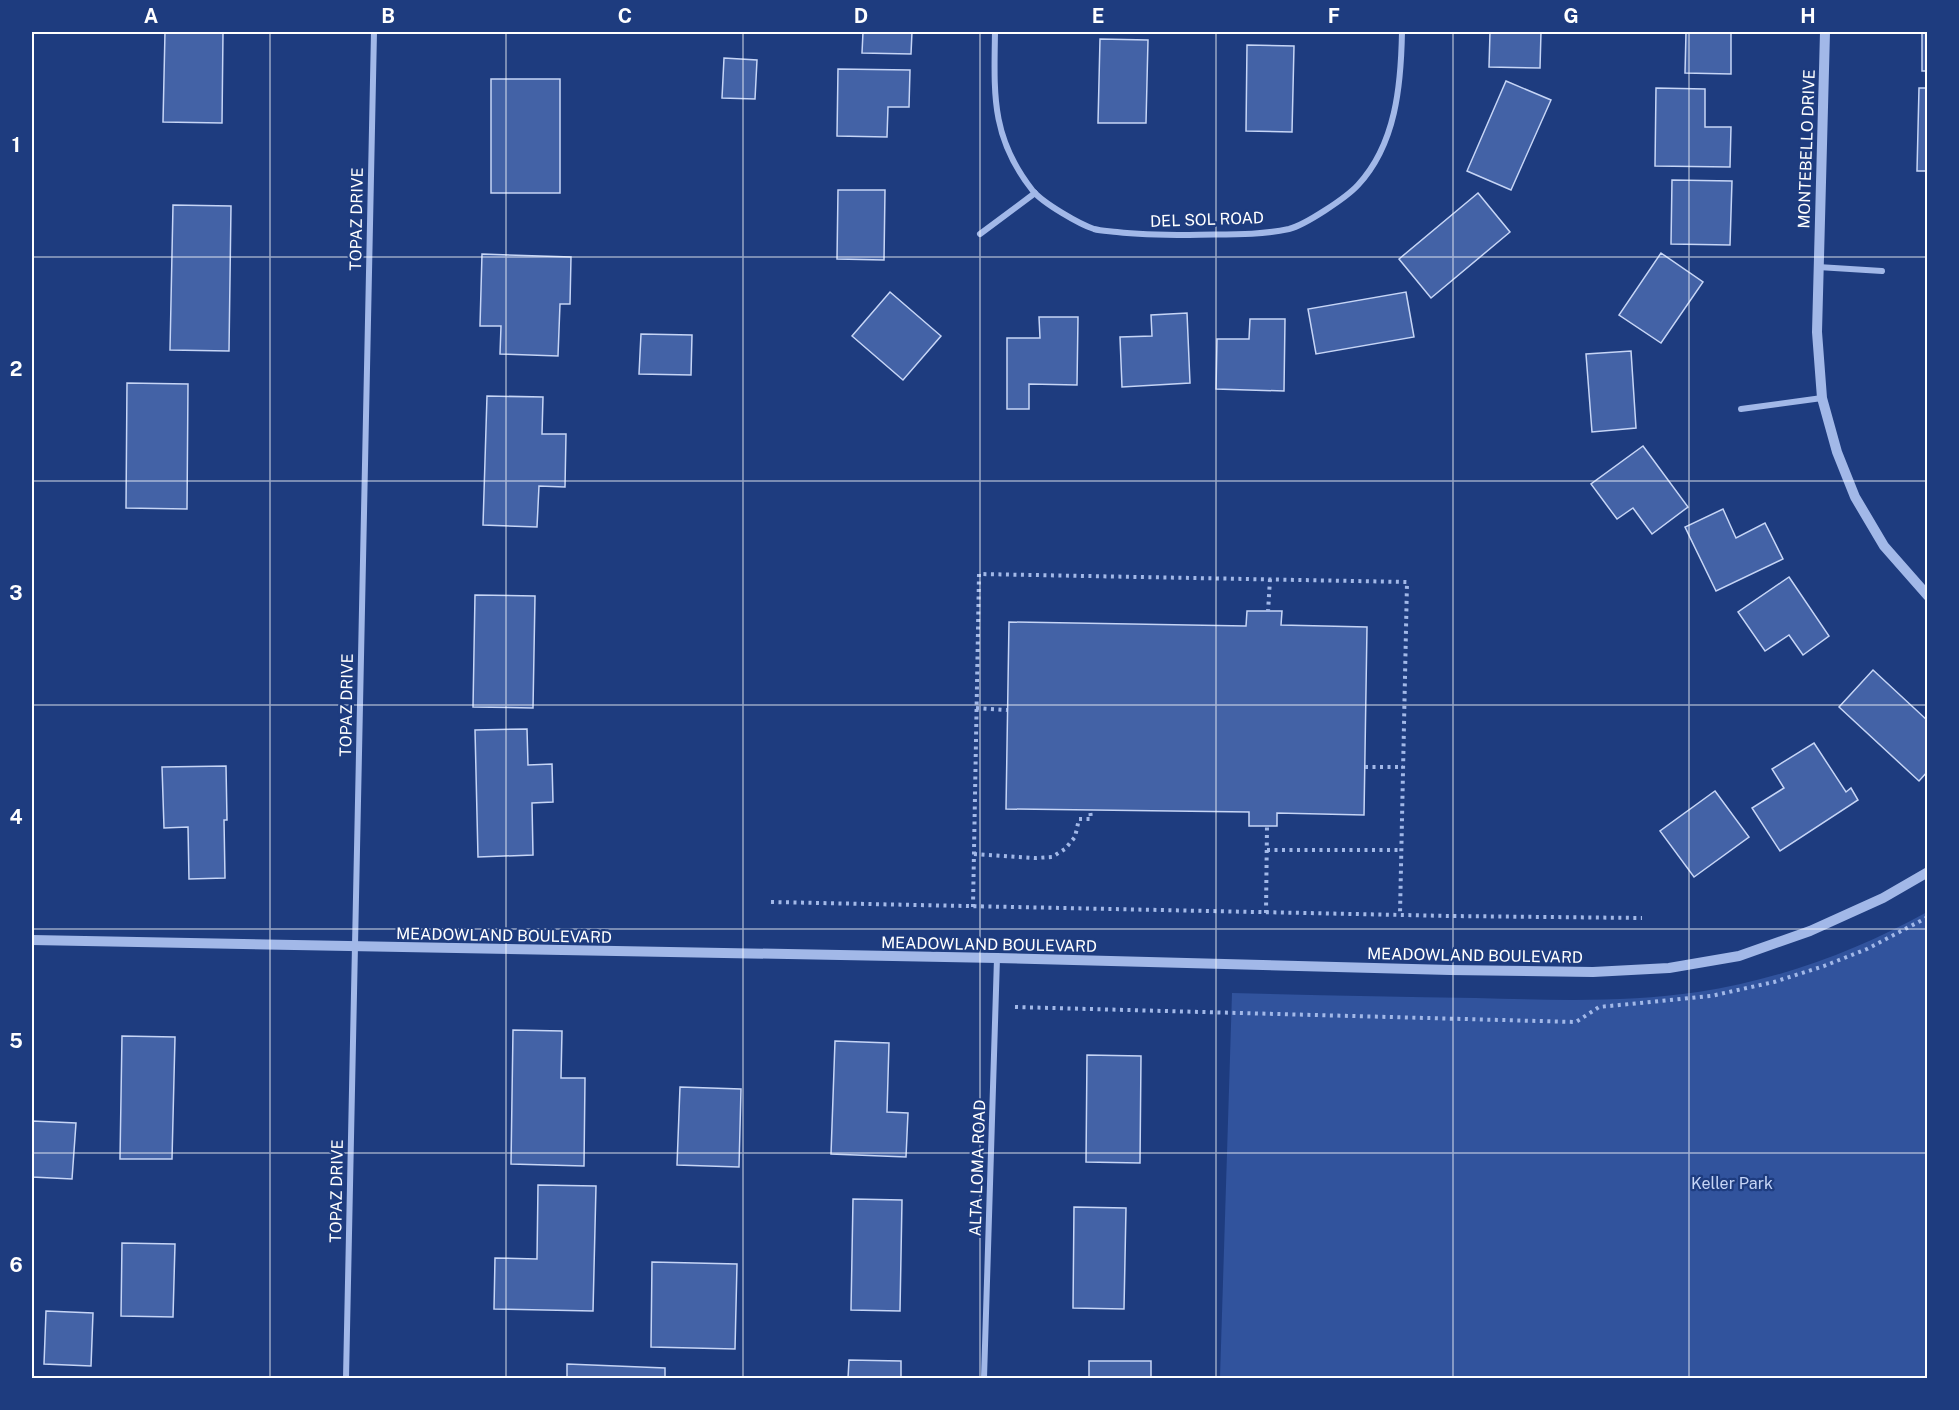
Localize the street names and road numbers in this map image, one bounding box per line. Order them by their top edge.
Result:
street label: MONTEBELLO DRIVE [1794,69,1819,229]
street label: TOPAZ DRIVE [346,167,367,271]
street label: DEL SOL ROAD [1150,208,1264,231]
street label: TOPAZ DRIVE [336,653,357,757]
street label: MEADOWLAND BOULEVARD [396,924,612,947]
street label: MEADOWLAND BOULEVARD [881,933,1097,956]
street label: MEADOWLAND BOULEVARD [1367,944,1583,967]
street label: ALTA LOMA ROAD [966,1099,989,1237]
street label: TOPAZ DRIVE [326,1139,347,1243]

